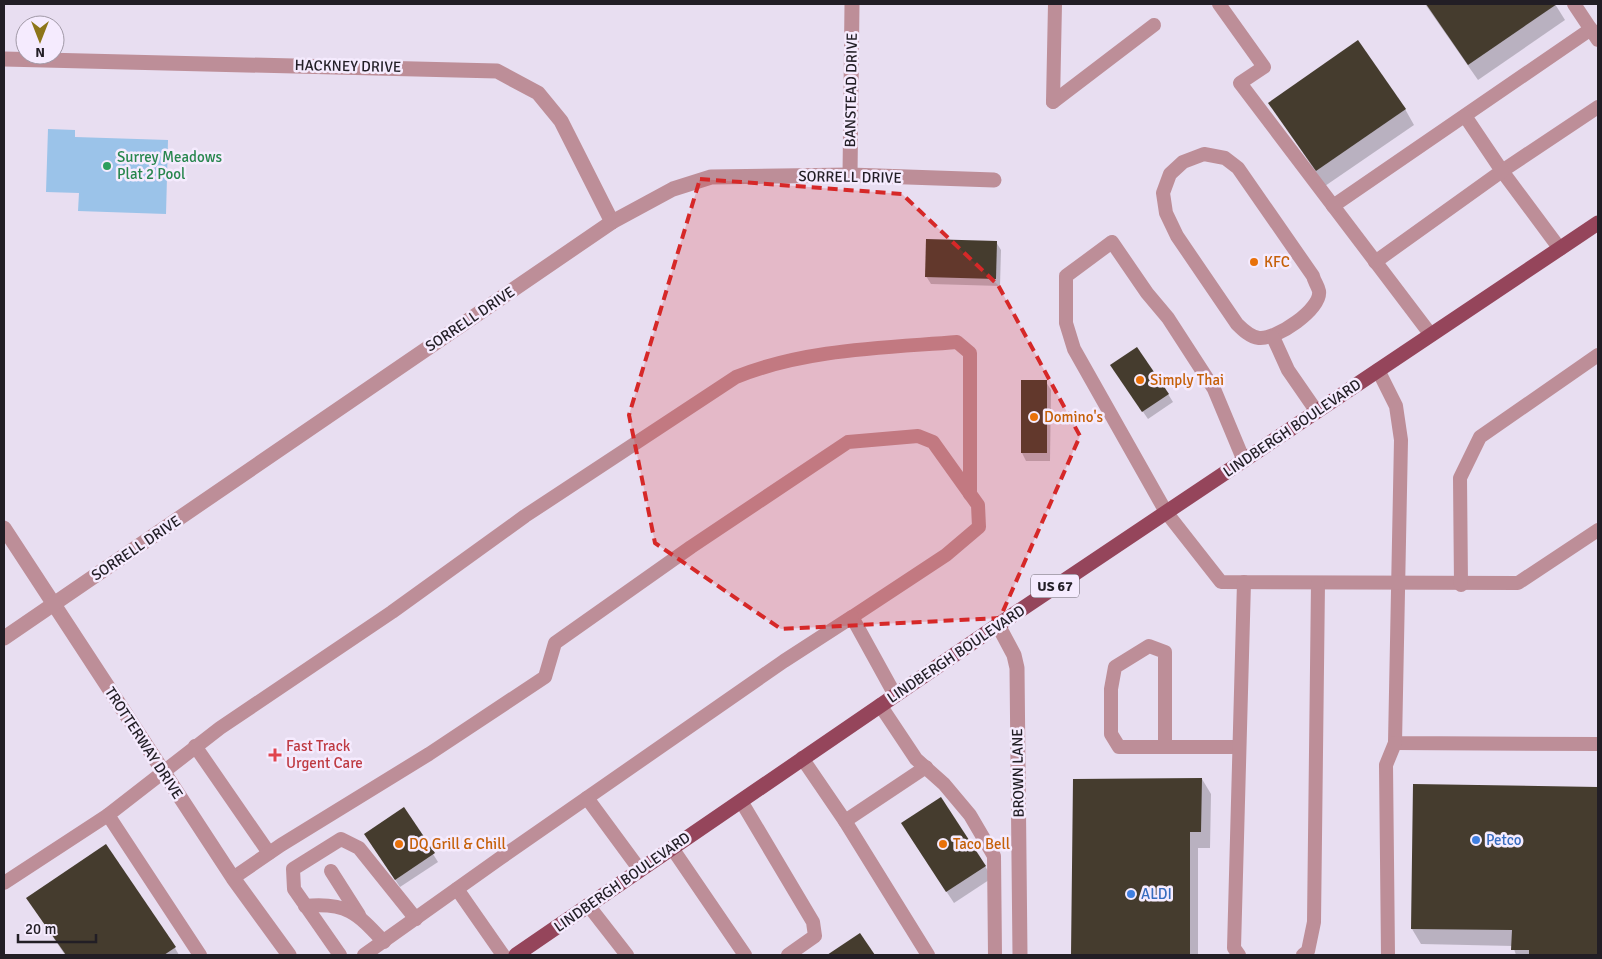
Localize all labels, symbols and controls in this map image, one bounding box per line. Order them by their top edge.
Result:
north arrow [15,15,65,65]
street label: BANSTEAD DRIVE [841,33,861,147]
text: N [35,44,45,61]
street label: HACKNEY DRIVE [294,56,402,76]
place label: Surrey Meadows Plat 2 Pool [117,148,223,183]
marker: Surrey Meadows Plat 2 Pool [101,160,113,172]
street label: SORRELL DRIVE [798,167,902,187]
place label: KFC [1264,253,1290,271]
marker: KFC [1248,256,1260,268]
street label: SORRELL DRIVE [422,283,518,355]
place label: Simply Thai [1150,371,1224,389]
marker: Simply Thai [1134,374,1146,386]
street label: LINDBERGH BOULEVARD [1220,375,1364,481]
place label: Domino's [1044,408,1104,426]
marker: Domino's [1028,411,1040,423]
street label: SORRELL DRIVE [88,512,184,584]
road number: US 67 [1031,574,1079,598]
street label: LINDBERGH BOULEVARD [884,601,1028,707]
street label: TROTTERWAY DRIVE [101,684,187,802]
street label: BROWN LANE [1008,728,1028,818]
place label: Fast Track Urgent Care [286,737,363,772]
marker: Fast Track Urgent Care [268,748,282,762]
street label: LINDBERGH BOULEVARD [550,828,694,936]
place label: Petco [1486,831,1522,849]
marker: Petco [1470,834,1482,846]
place label: DQ Grill & Chill [409,835,506,853]
place label: Taco Bell [953,835,1010,853]
marker: DQ Grill & Chill [393,838,405,850]
marker: Taco Bell [937,838,949,850]
place label: ALDI [1141,885,1172,903]
marker: ALDI [1125,888,1137,900]
scale bar [18,912,95,944]
text: 20 m [25,920,56,938]

